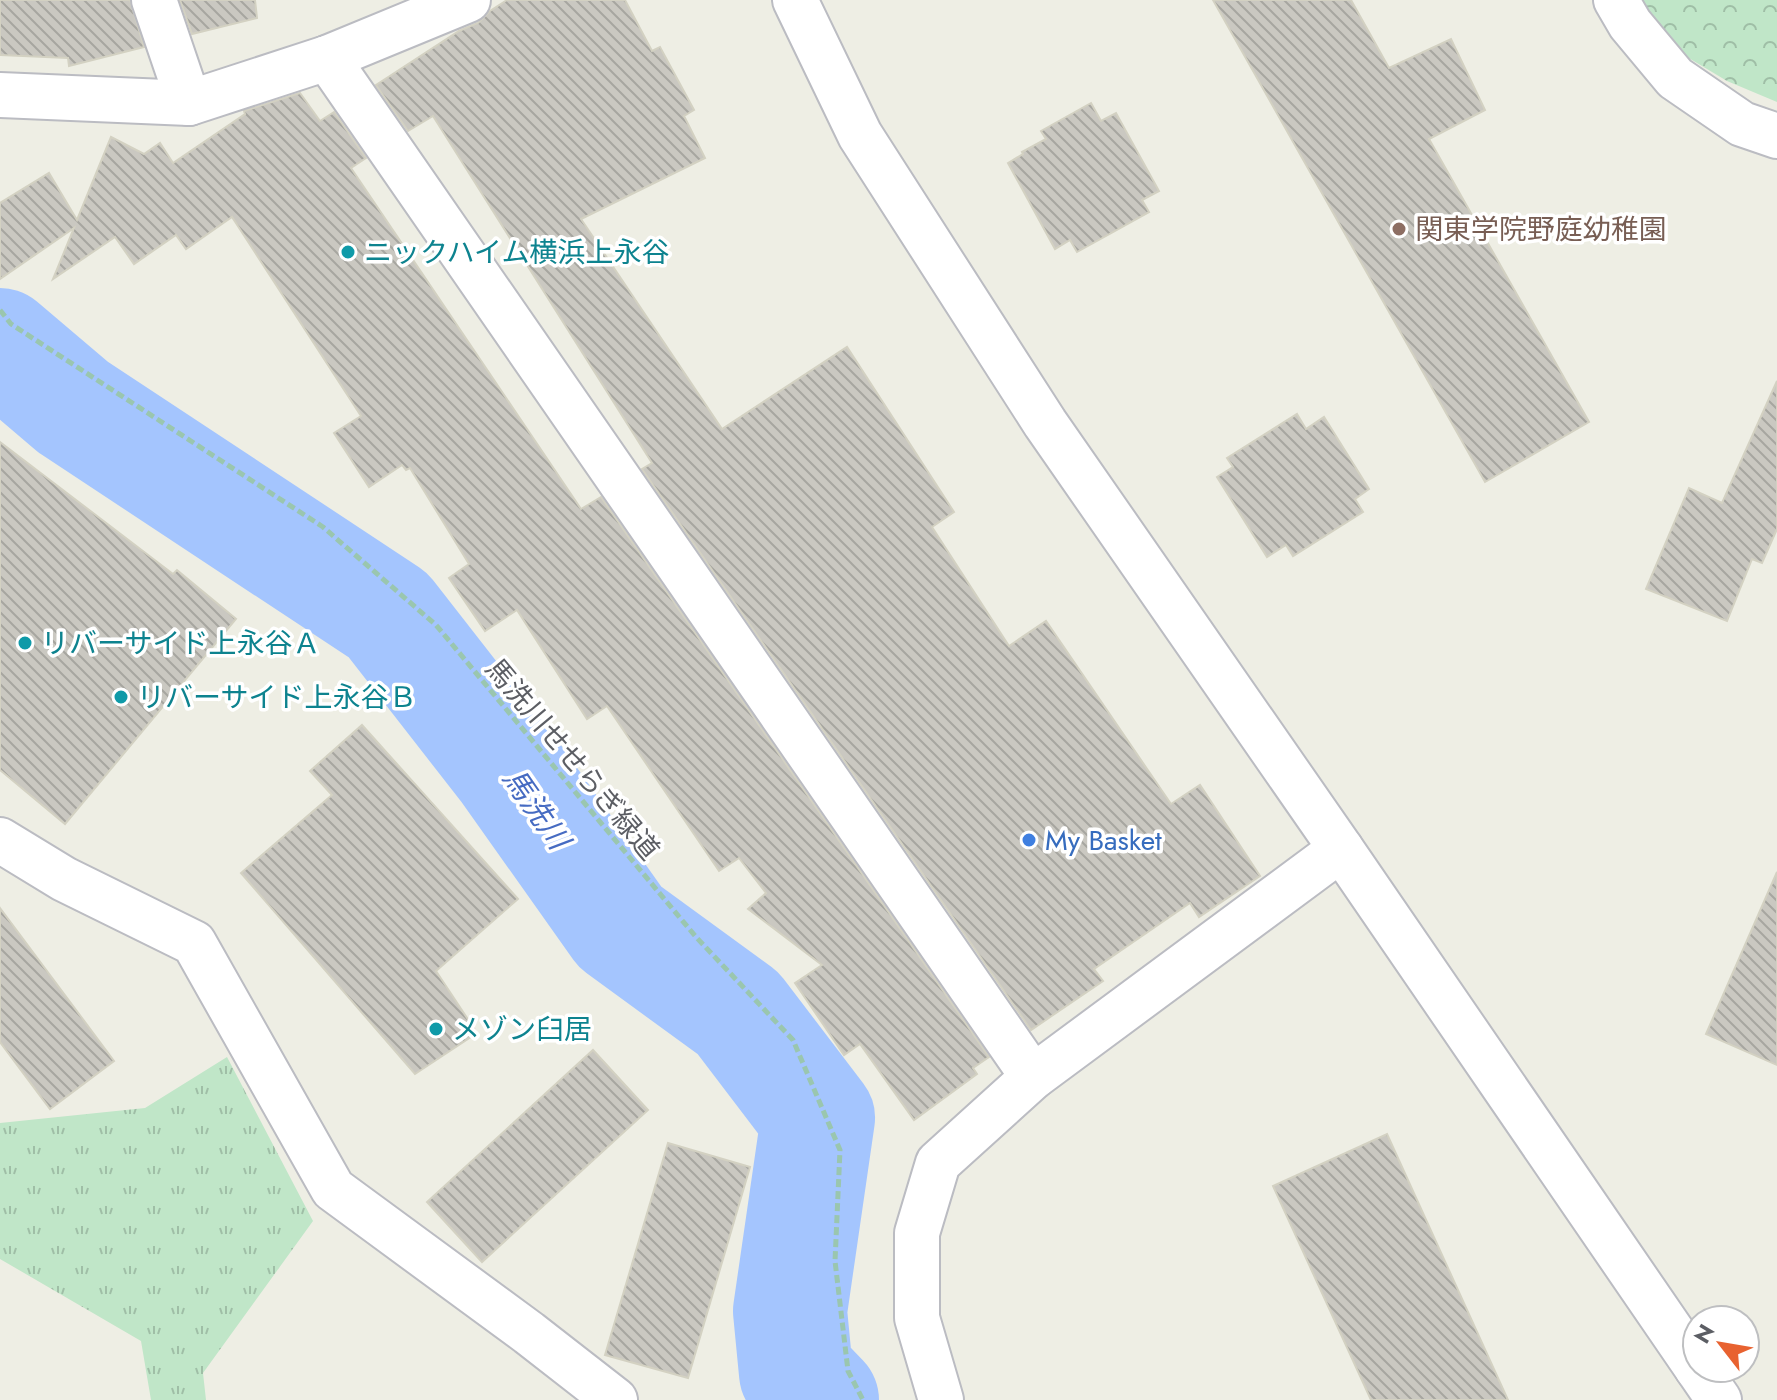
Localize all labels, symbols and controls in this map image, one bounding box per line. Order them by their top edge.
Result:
place label: 関東学院野庭幼稚園 [1415,209,1667,250]
marker: 関東学院野庭幼稚園 [1390,220,1408,238]
place label: ニックハイム横浜上永谷 [364,232,669,273]
marker: ニックハイム横浜上永谷 [339,243,357,261]
place label: リバーサイド上永谷Ａ [41,623,320,664]
marker: リバーサイド上永谷Ａ [16,634,34,652]
street label: 馬洗川せせらぎ緑道 [479,652,667,866]
place label: リバーサイド上永谷Ｂ [137,677,416,718]
marker: リバーサイド上永谷Ｂ [112,688,130,706]
water label: 馬洗川 [495,762,577,856]
place label: My Basket [1045,820,1162,861]
marker: My Basket [1020,831,1038,849]
place label: メゾン臼居 [452,1009,592,1050]
marker: メゾン臼居 [427,1020,445,1038]
north arrow [1681,1304,1761,1384]
text: N [1686,1318,1722,1349]

